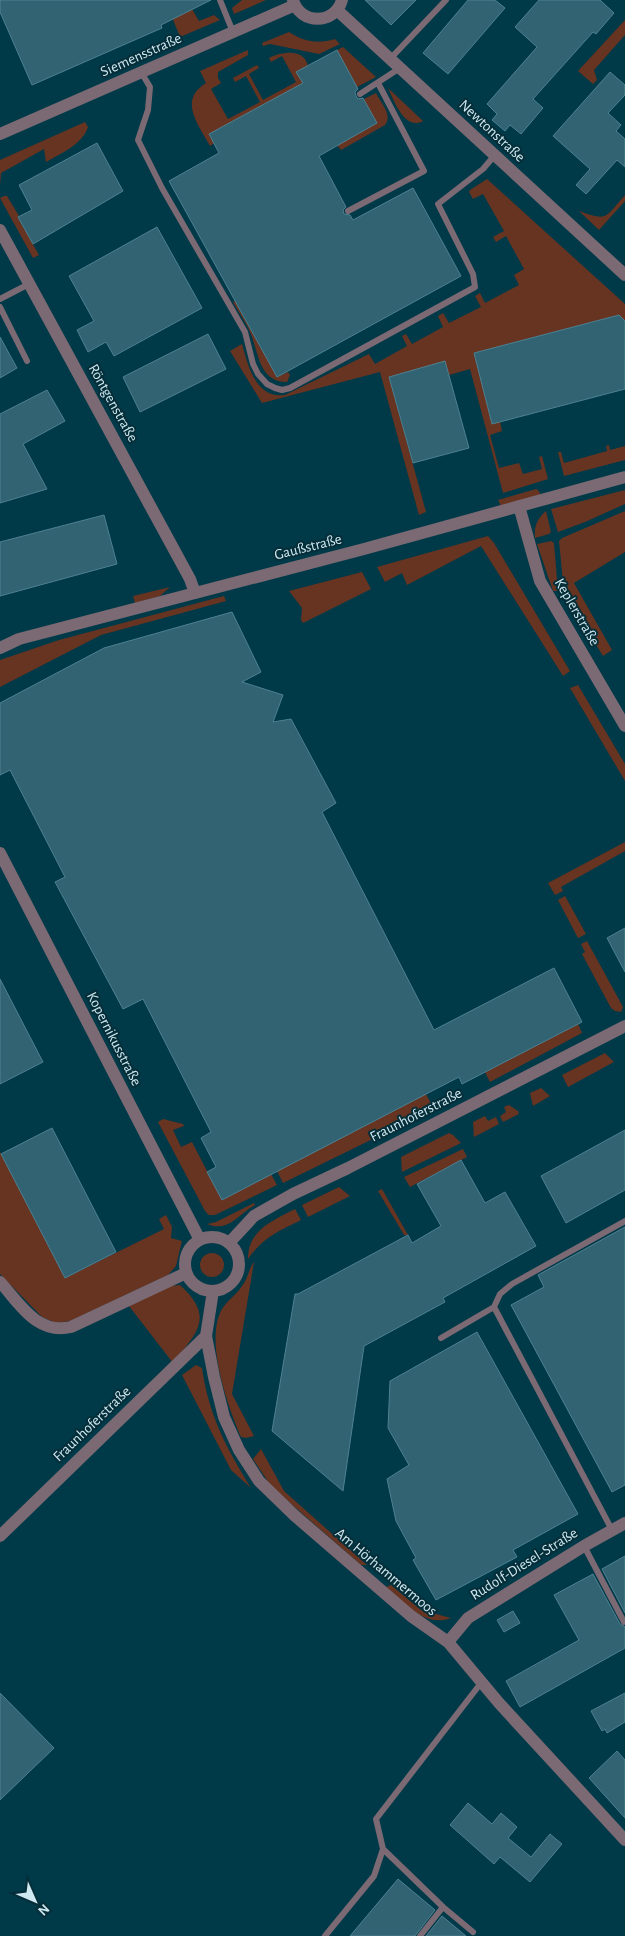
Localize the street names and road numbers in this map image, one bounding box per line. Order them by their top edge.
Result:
street label: Siemensstraße [98,30,184,80]
street label: Newtonstraße [456,97,528,165]
street label: Röntgenstraße [86,362,141,444]
street label: Gaußstraße [273,531,343,563]
street label: Keplerstraße [552,576,602,648]
street label: Kopernikusstraße [84,990,144,1088]
street label: Fraunhoferstraße [368,1085,464,1145]
street label: Fraunhoferstraße [50,1383,134,1464]
street label: Am Hörhammermoos [332,1525,440,1619]
street label: Rudolf-Diesel-Straße [468,1525,580,1603]

